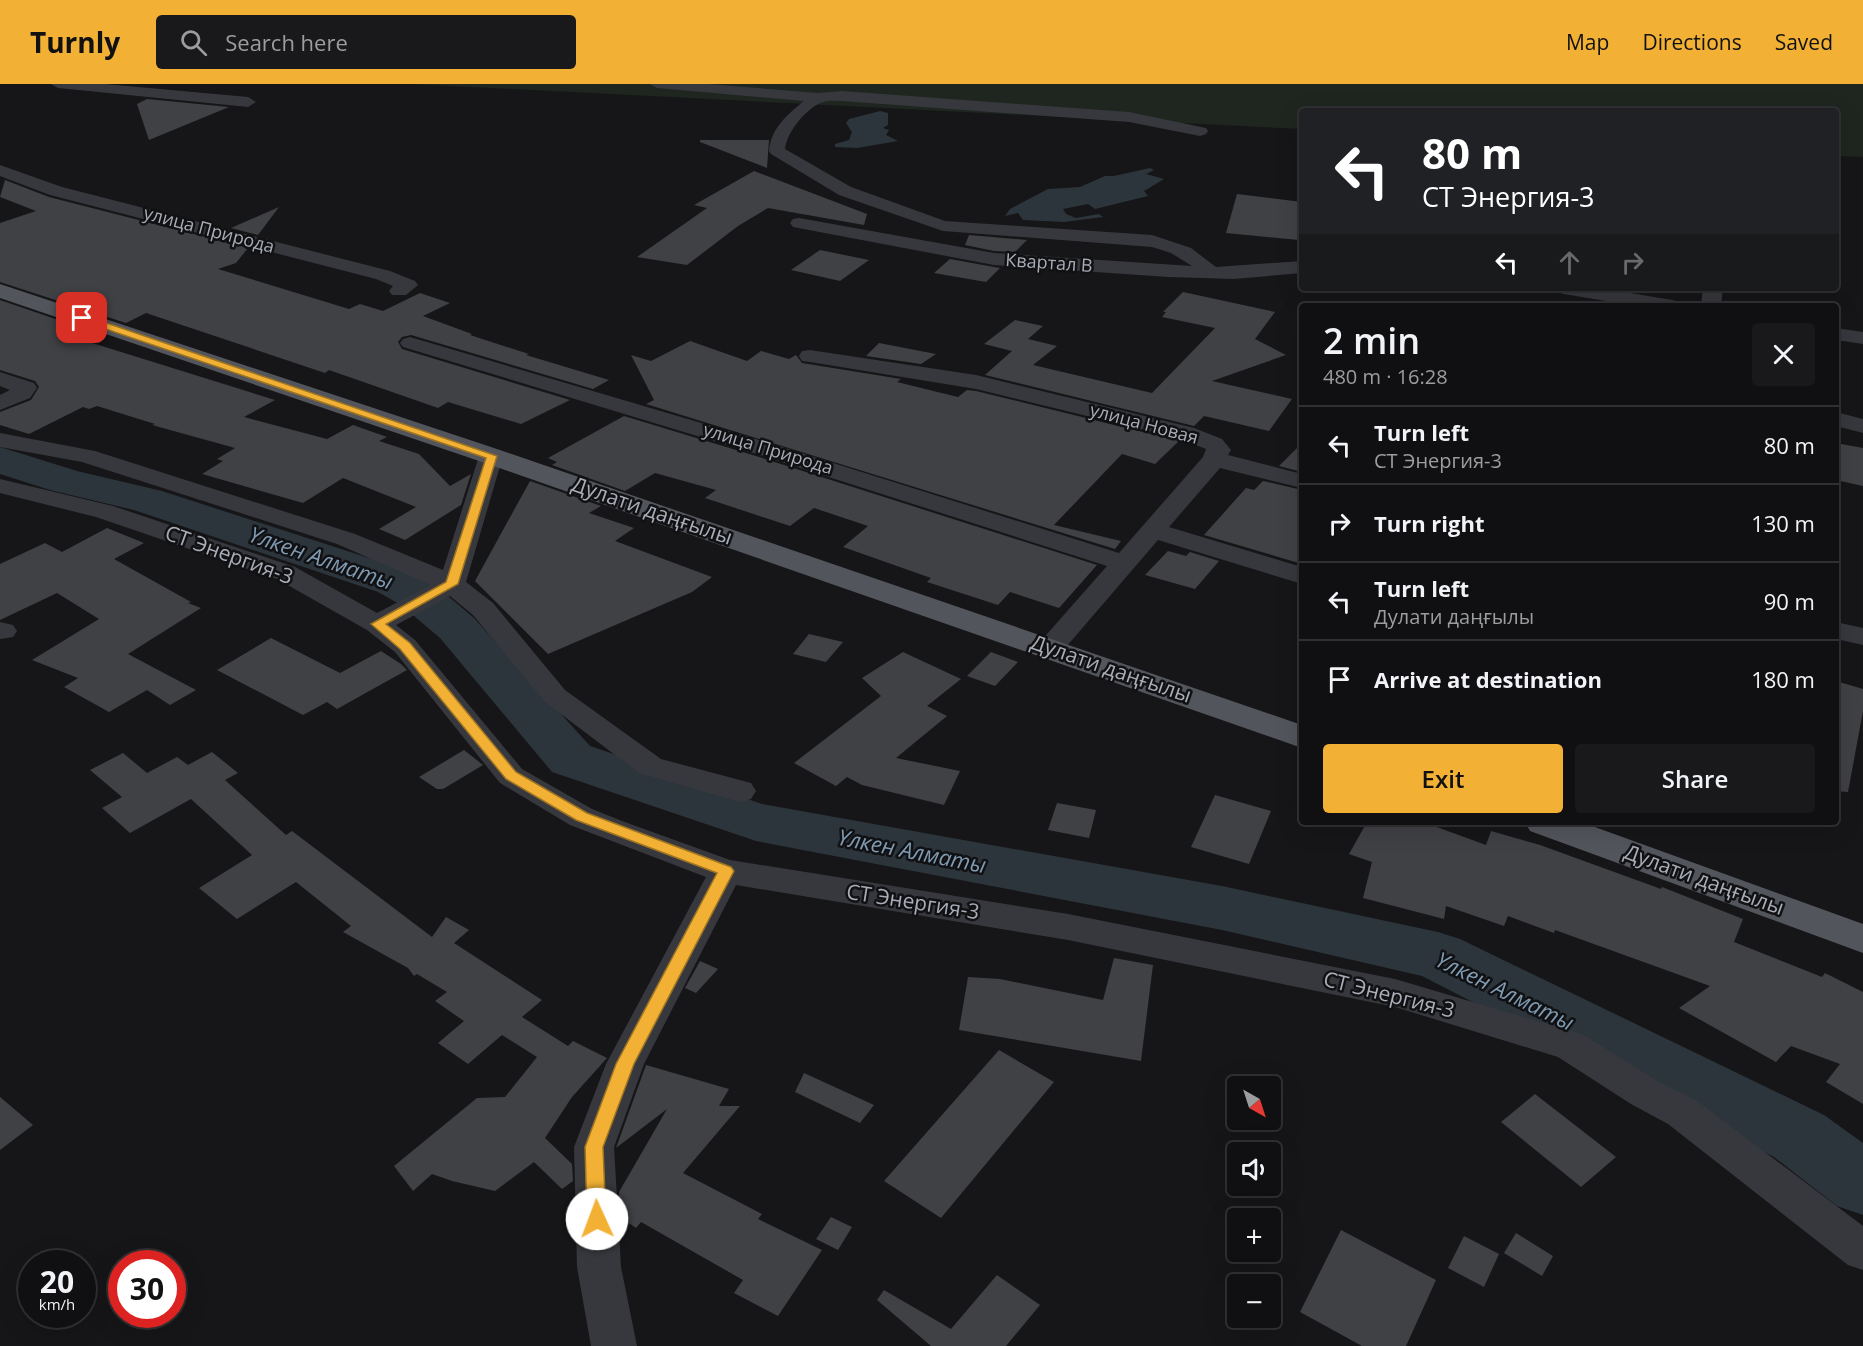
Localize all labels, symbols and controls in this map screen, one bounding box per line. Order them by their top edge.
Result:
search box [156,15,576,69]
text: Turnly [30,23,120,61]
icon: search [177,26,210,59]
text: Search here [225,27,348,57]
text: Map [1566,28,1609,56]
text: Directions [1642,28,1742,56]
text: Saved [1775,28,1833,56]
text: 80 m [1422,124,1522,181]
icon: left [1323,132,1401,210]
text: СТ Энергия-3 [1422,178,1595,215]
street label: улица Природа [141,200,277,258]
icon: left [1490,246,1523,279]
icon: ahead [1553,246,1586,279]
icon: right [1616,246,1649,279]
street label: Квартал В [1005,247,1094,277]
pin [56,292,107,343]
icon: arrive [65,301,98,334]
text: 2 min [1323,316,1420,365]
button: close [1752,323,1815,386]
text: 480 m · 16:28 [1323,363,1448,390]
street label: улица Новая [1087,397,1201,449]
street label: улица Природа [700,417,836,479]
text: Turn left [1374,417,1469,447]
icon: left [1323,429,1356,462]
text: 80 m [1764,430,1815,460]
text: СТ Энергия-3 [1374,447,1502,474]
street label: Дулати даңғылы [568,469,736,551]
icon: right [1323,507,1356,540]
text: Turn right [1374,508,1485,538]
text: 130 m [1751,508,1815,538]
street label: СТ Энергия-3 [161,518,297,590]
water label: Үлкен Алматы [245,518,397,596]
text: Turn left [1374,573,1469,603]
icon: left [1323,585,1356,618]
text: 90 m [1764,586,1815,616]
text: Дулати даңғылы [1374,603,1534,630]
street label: Дулати даңғылы [1027,627,1195,709]
icon: arrive [1323,663,1356,696]
text: Arrive at destination [1374,664,1602,694]
text: 180 m [1751,664,1815,694]
button: Exit [1323,744,1563,813]
button: Share [1575,744,1815,813]
water label: Үлкен Алматы [836,821,989,879]
street label: Дулати даңғылы [1621,837,1788,921]
street label: СТ Энергия-3 [845,877,982,925]
water label: Үлкен Алматы [1431,944,1580,1037]
street label: СТ Энергия-3 [1321,964,1458,1024]
north arrow [1227,1076,1281,1130]
map controls [1227,1076,1281,1328]
button: sound [1227,1142,1281,1196]
position arrow [565,1187,629,1251]
button: + [1227,1208,1281,1262]
speed limit sign: 30 [108,1250,186,1328]
text: 20 [40,1261,74,1302]
button: − [1227,1274,1281,1328]
text: km/h [39,1294,75,1314]

